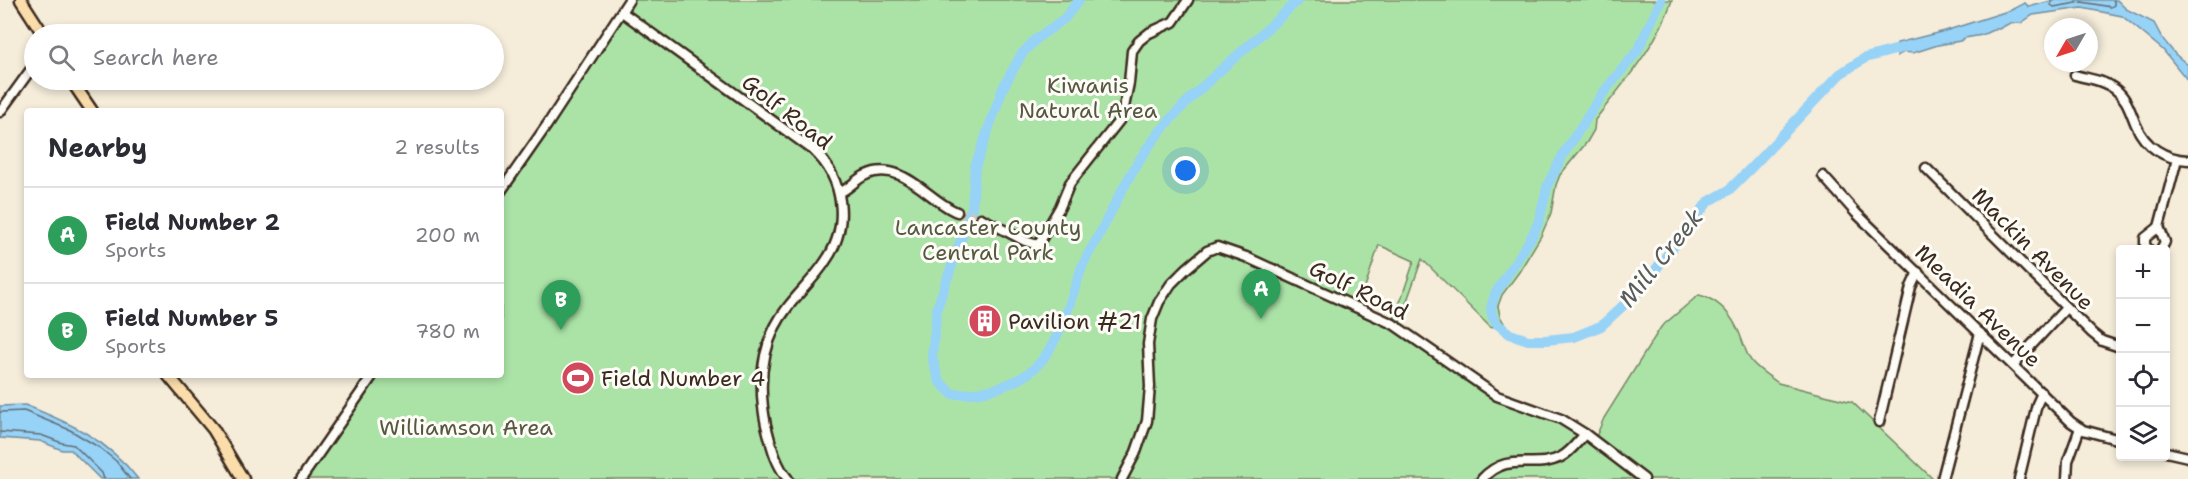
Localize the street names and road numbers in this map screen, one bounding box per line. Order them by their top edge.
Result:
street label: Golf Road [736,68,838,156]
street label: Mackin Avenue [1966,182,2100,316]
street label: Meadia Avenue [1909,238,2047,374]
street label: Golf Road [1304,253,1414,327]

